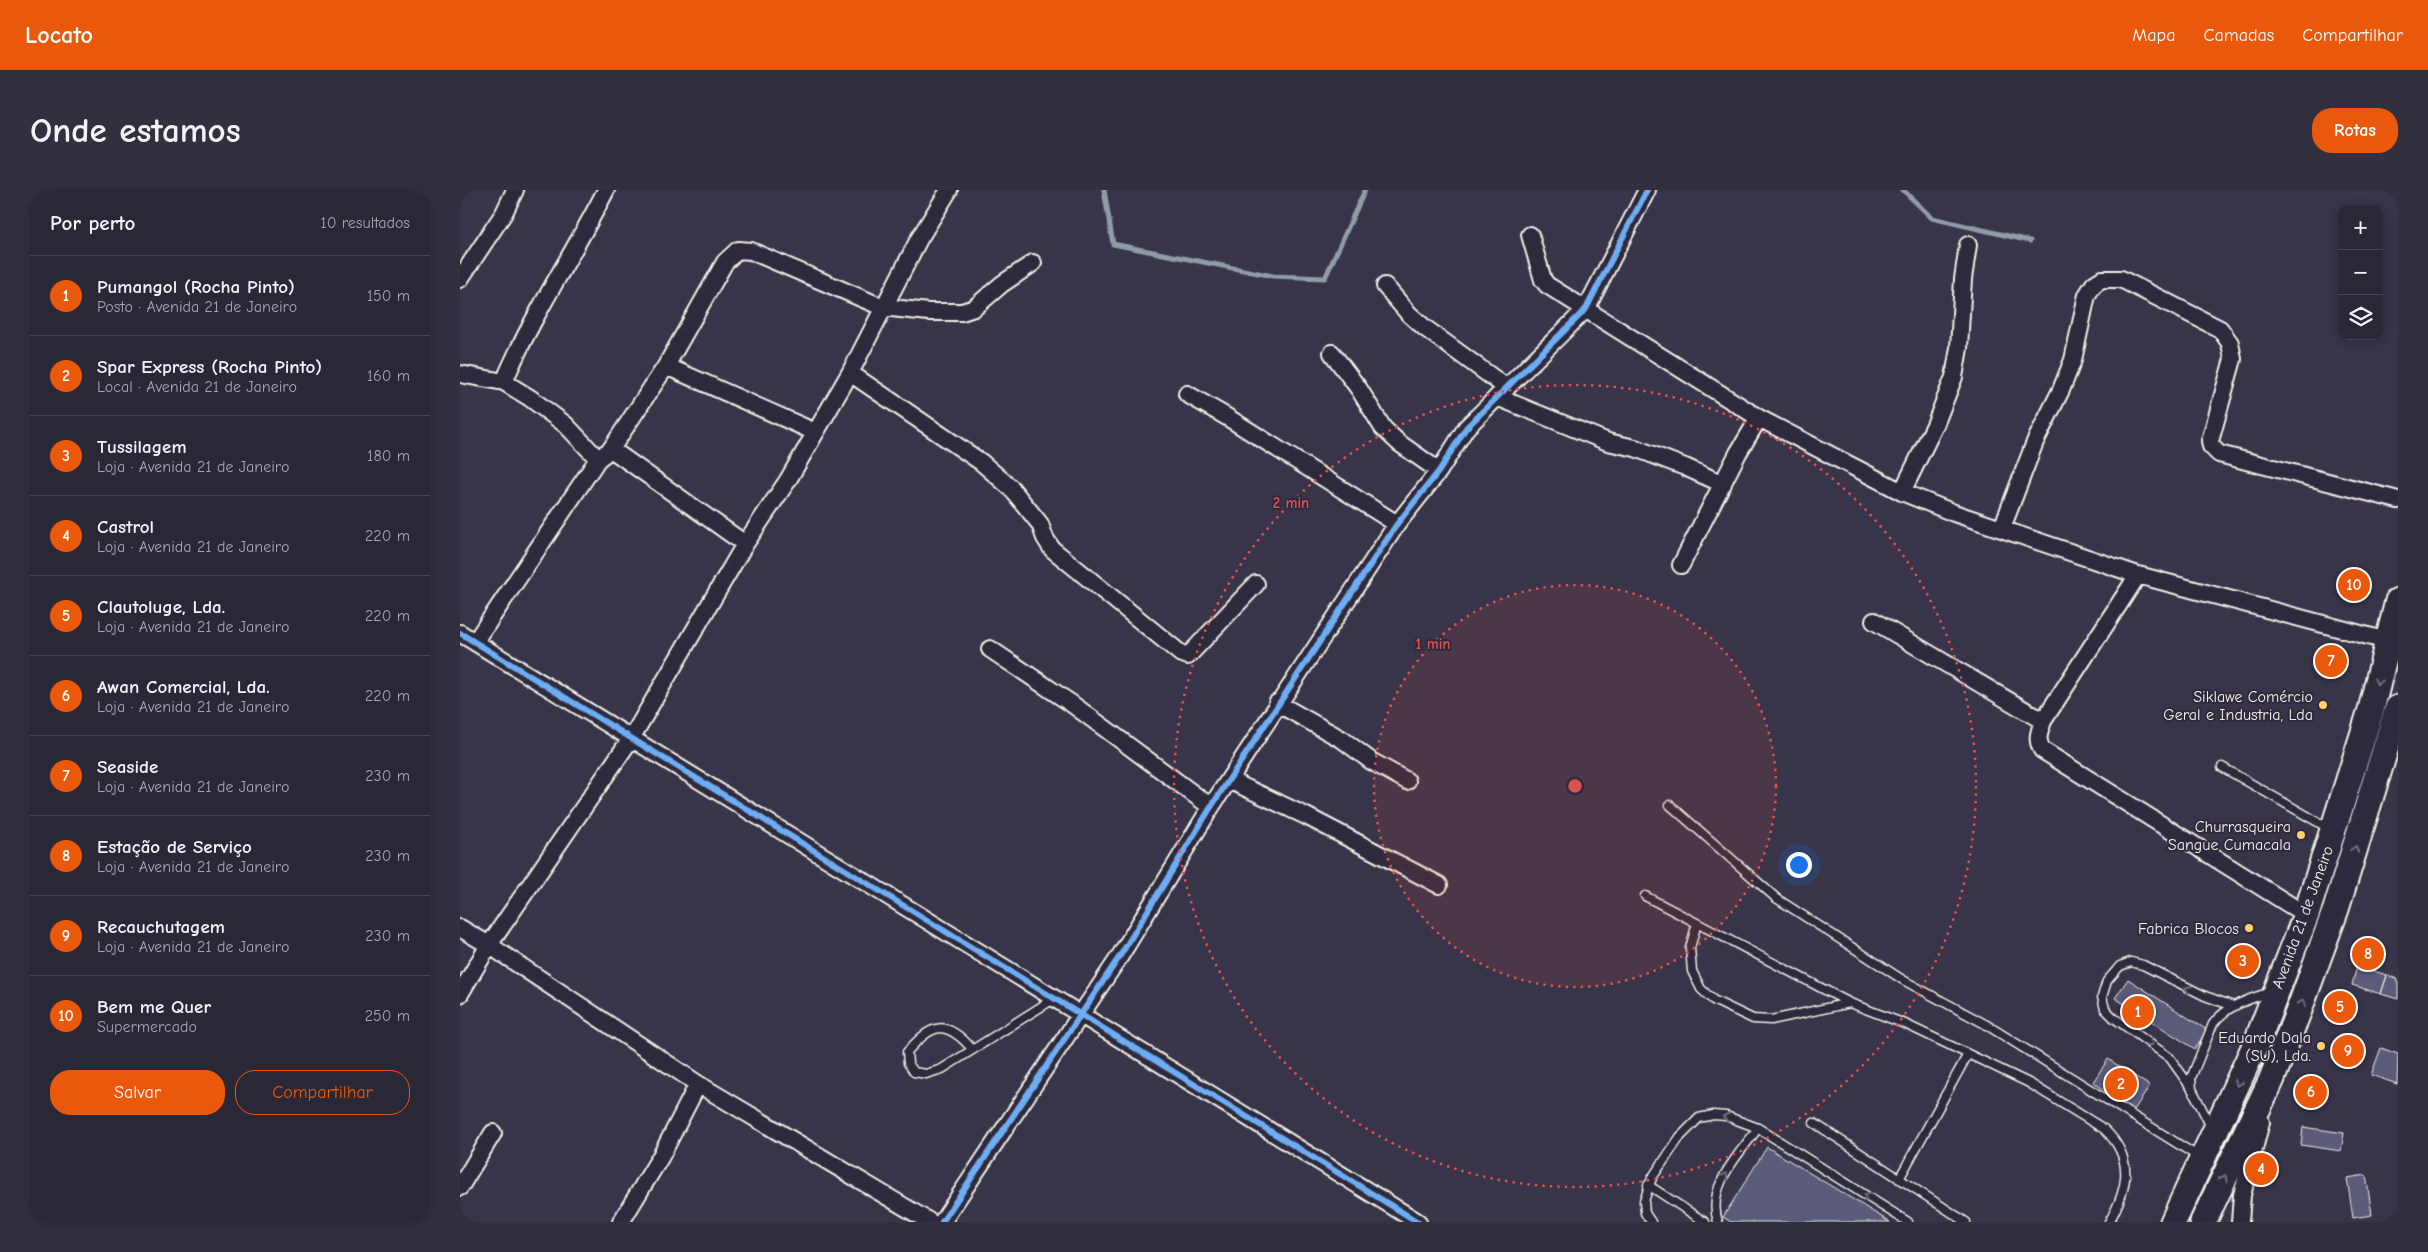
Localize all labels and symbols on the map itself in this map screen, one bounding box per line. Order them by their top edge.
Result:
text: 2 min [1273,494,1309,512]
pin: 10 [2338,566,2370,604]
text: 1 min [1416,635,1450,653]
pin: 7 [2315,642,2347,680]
one-way arrow [2373,677,2384,686]
place label: Siklawe Comércio Geral e Industria, Lda [2163,688,2313,724]
marker: Siklawe Comércio Geral e Industria, Lda [2317,699,2329,711]
centre of rings [1566,777,1584,795]
place label: Churrasqueira Sangue Cumacala [2168,818,2291,854]
marker: Churrasqueira Sangue Cumacala [2295,829,2307,841]
street label: Avenida 21 de Janeiro [2269,843,2337,991]
one-way arrow [2349,846,2359,854]
your location [1786,852,1812,878]
place label: Fabrica Blocos [2138,920,2239,938]
marker: Fabrica Blocos [2243,922,2255,934]
pin: 8 [2352,935,2384,973]
pin: 3 [2227,942,2259,980]
one-way arrow [2184,984,2193,995]
pin: 5 [2324,988,2356,1026]
pin: 1 [2122,993,2154,1031]
one-way arrow [2296,999,2306,1008]
place label: Eduardo Dala (SU), Lda. [2218,1029,2311,1065]
pin: 9 [2332,1032,2364,1070]
one-way arrow [2144,1037,2154,1046]
marker: Eduardo Dala (SU), Lda. [2315,1040,2327,1052]
pin: 2 [2105,1065,2137,1103]
pin: 6 [2295,1073,2327,1111]
one-way arrow [2233,1078,2244,1087]
one-way arrow [1721,1112,1730,1123]
pin: 4 [2245,1150,2277,1188]
one-way arrow [1719,1172,1729,1181]
one-way arrow [2218,1174,2228,1183]
one-way arrow [1863,1193,1872,1202]

